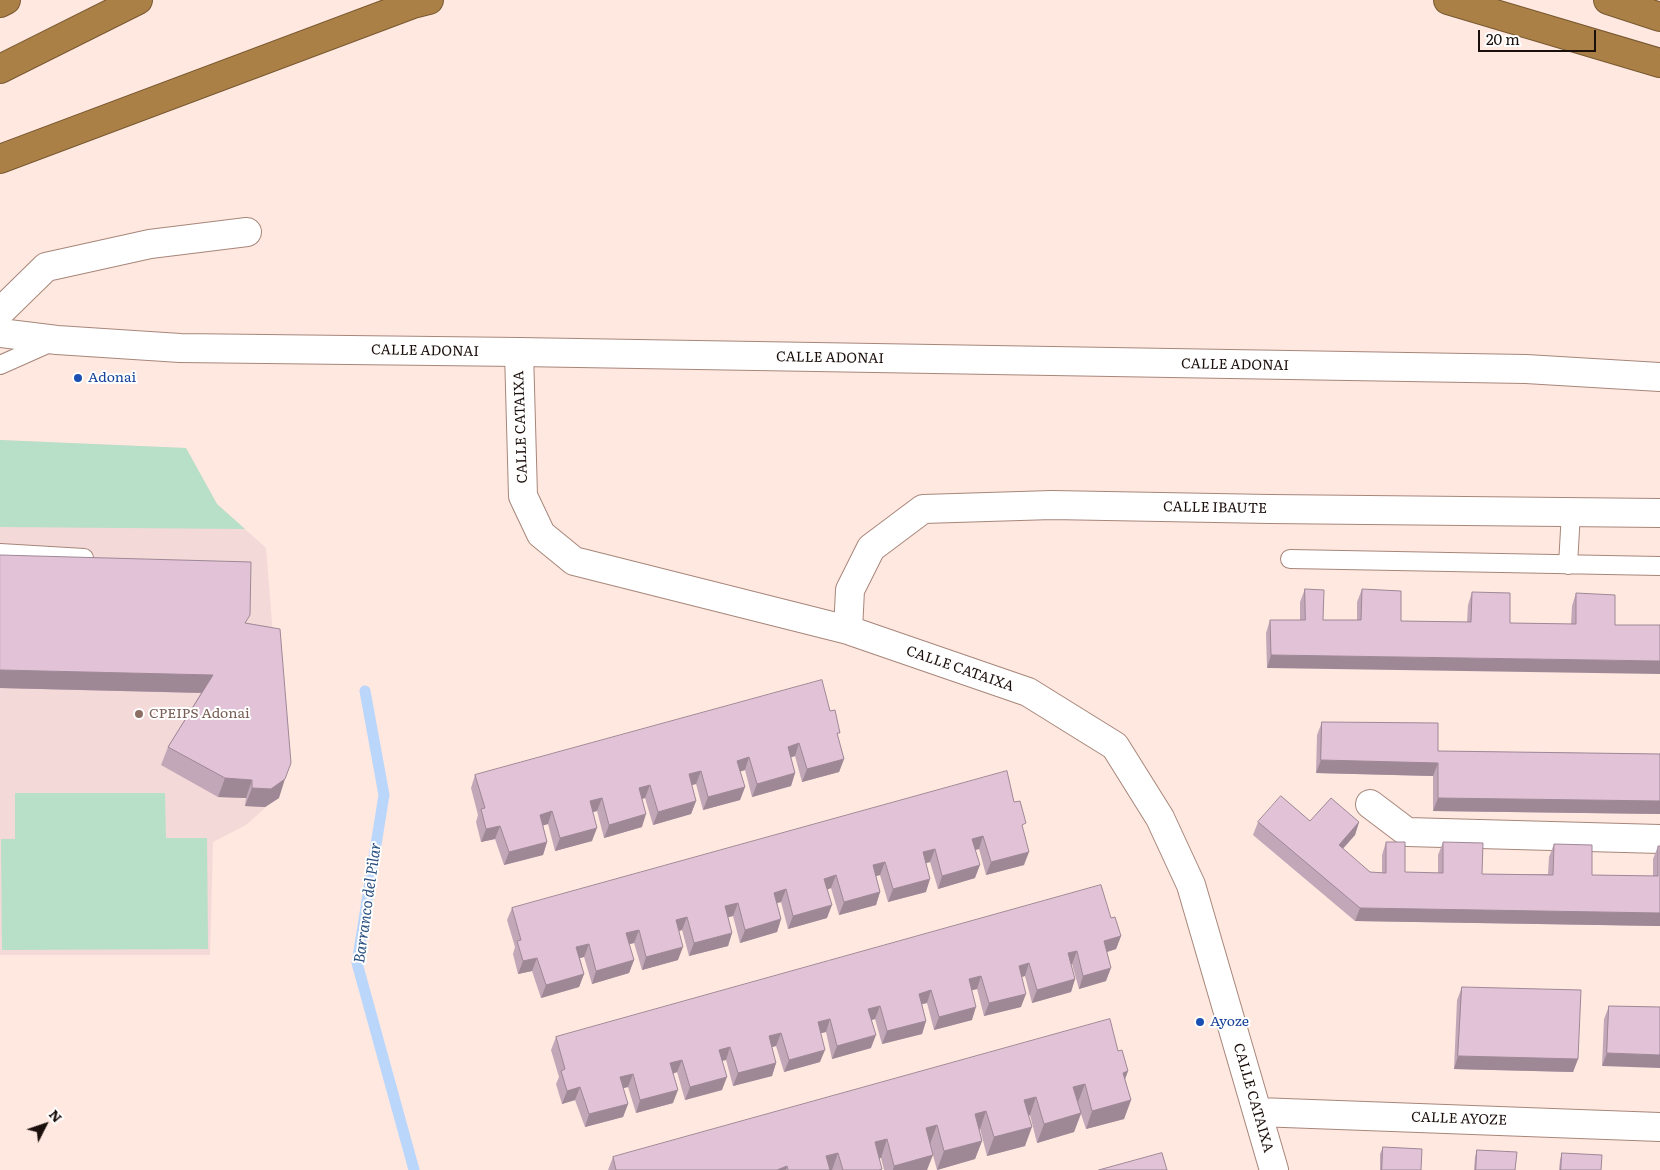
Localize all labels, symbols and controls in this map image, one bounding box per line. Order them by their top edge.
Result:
scale bar [1480,20,1598,52]
text: 20 m [1486,27,1520,50]
street label: CALLE ADONAI [371,342,479,360]
street label: CALLE ADONAI [776,349,884,367]
street label: CALLE ADONAI [1181,356,1289,374]
place label: Adonai [88,370,136,386]
street label: CALLE CATAIXA [511,370,531,484]
marker: Adonai [72,372,84,384]
street label: CALLE IBAUTE [1163,499,1267,517]
street label: CALLE CATAIXA [904,643,1016,695]
place label: CPEIPS Adonai [149,706,250,722]
marker: CPEIPS Adonai [133,708,145,720]
water label: Barranco del Pilar [351,842,385,964]
place label: Ayoze [1210,1014,1249,1030]
marker: Ayoze [1194,1016,1206,1028]
street label: CALLE CATAIXA [1229,1041,1277,1155]
north arrow [20,1100,70,1150]
text: N [45,1104,68,1126]
street label: CALLE AYOZE [1411,1109,1507,1129]

